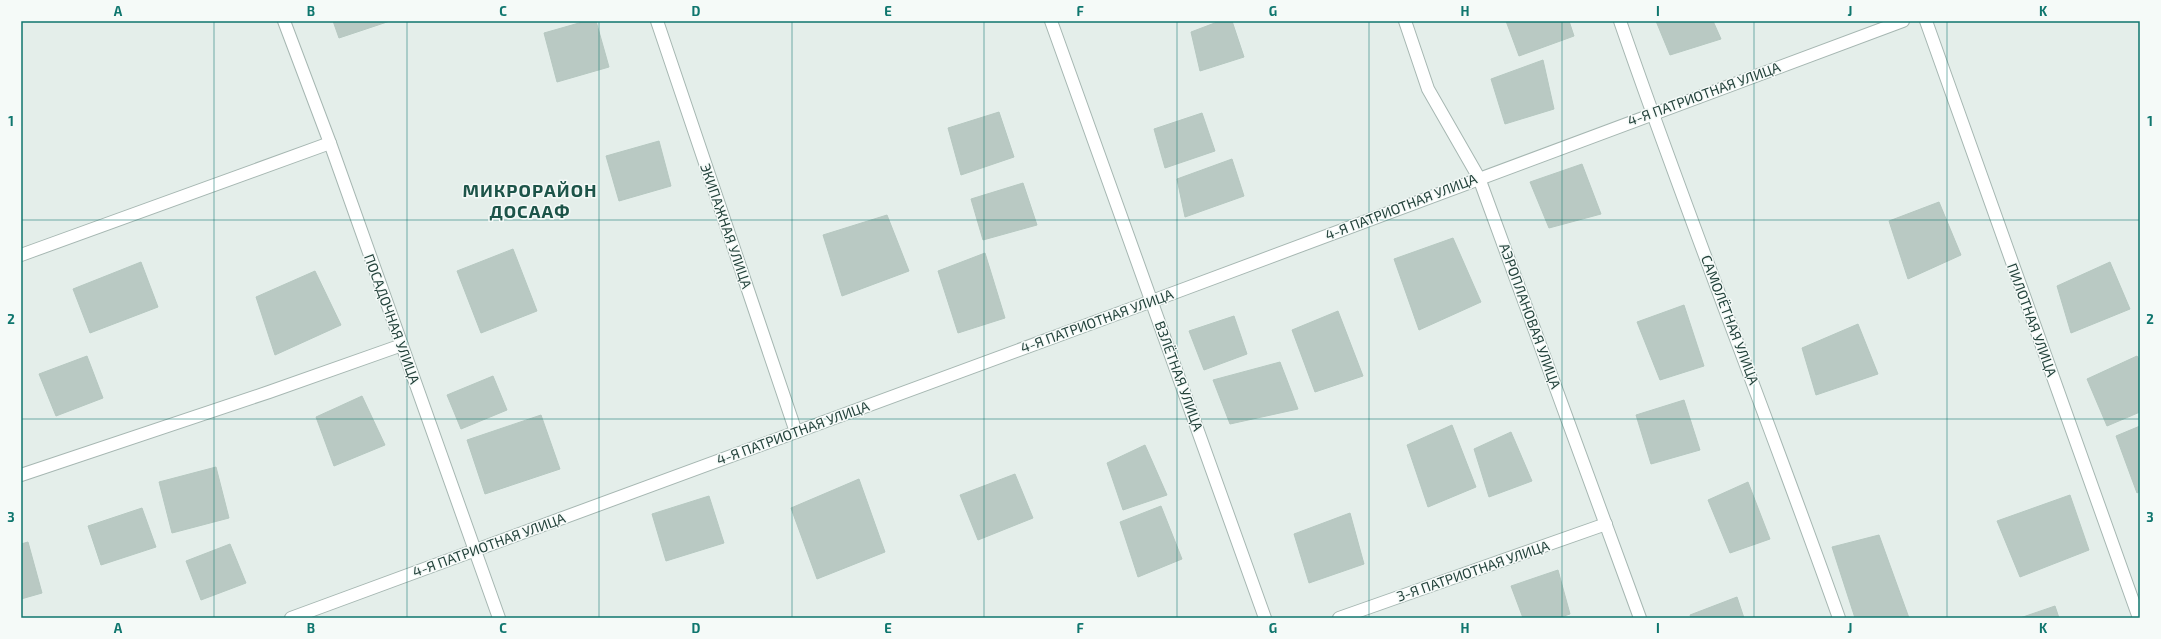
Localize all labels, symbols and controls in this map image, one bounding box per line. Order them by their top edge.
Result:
text: A [114,3,123,19]
text: B [307,3,315,19]
text: C [499,3,507,19]
text: D [692,3,701,19]
text: E [884,3,892,19]
text: F [1076,3,1084,19]
text: G [1269,3,1277,19]
text: H [1461,3,1470,19]
text: I [1656,3,1660,19]
text: J [1848,3,1852,19]
text: K [2039,3,2048,19]
street label: 4-Я ПАТРИОТНАЯ УЛИЦА [1625,58,1783,129]
text: 1 [8,113,14,129]
text: 1 [2147,113,2153,129]
street label: ЭКИПАЖНАЯ УЛИЦА [697,161,756,291]
street label: 4-Я ПАТРИОТНАЯ УЛИЦА [1322,170,1479,243]
district label: МИКРОРАЙОН ДОСААФ [462,179,598,222]
street label: АЭРОПЛАНОВАЯ УЛИЦА [1496,241,1565,391]
street label: ПОСАДОЧНАЯ УЛИЦА [361,251,424,387]
street label: САМОЛЁТНАЯ УЛИЦА [1698,253,1763,387]
street label: ПИЛОТНАЯ УЛИЦА [2004,261,2061,379]
street label: 4-Я ПАТРИОТНАЯ УЛИЦА [1018,285,1176,356]
text: 2 [7,311,15,327]
text: 2 [2146,311,2154,327]
street label: ВЗЛЁТНАЯ УЛИЦА [1152,319,1207,433]
street label: 4-Я ПАТРИОТНАЯ УЛИЦА [714,397,872,468]
text: 3 [7,509,15,525]
street label: 4-Я ПАТРИОТНАЯ УЛИЦА [410,509,568,580]
text: 3 [2146,509,2154,525]
street label: 3-Я ПАТРИОТНАЯ УЛИЦА [1394,536,1552,605]
text: A [114,620,123,636]
text: B [307,620,315,636]
text: C [499,620,507,636]
text: D [692,620,701,636]
text: E [884,620,892,636]
text: F [1076,620,1084,636]
text: G [1269,620,1277,636]
text: H [1461,620,1470,636]
text: I [1656,620,1660,636]
text: J [1848,620,1852,636]
text: K [2039,620,2048,636]

